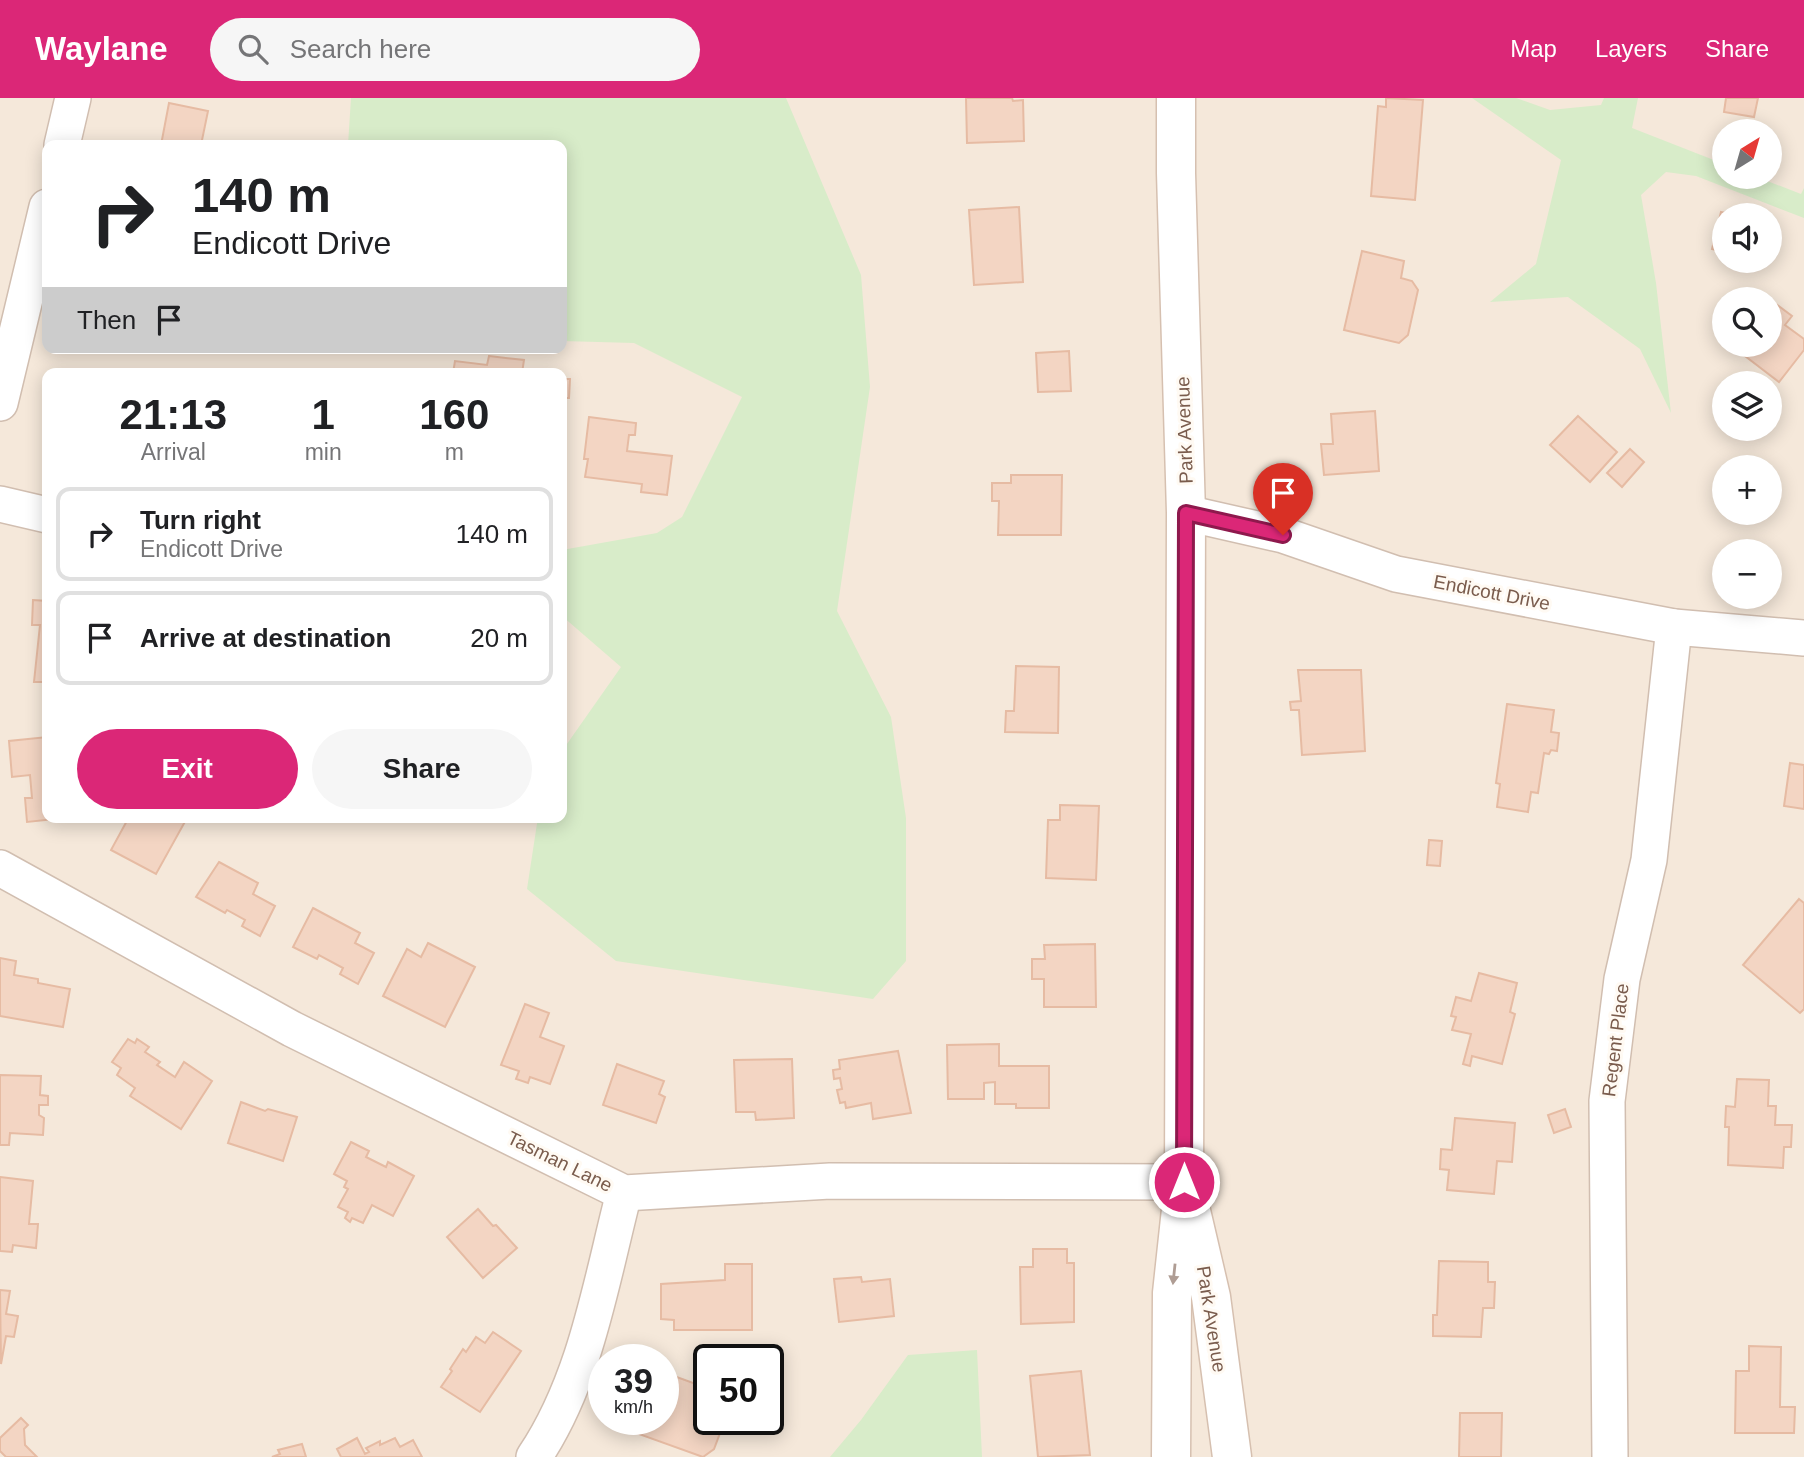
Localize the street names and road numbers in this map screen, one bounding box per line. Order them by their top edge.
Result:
street label: Park Avenue [1172,376,1197,484]
street label: Endicott Drive [1432,571,1552,614]
street label: Regent Place [1598,982,1633,1098]
street label: Tasman Lane [504,1127,616,1196]
street label: Park Avenue [1193,1264,1230,1374]

